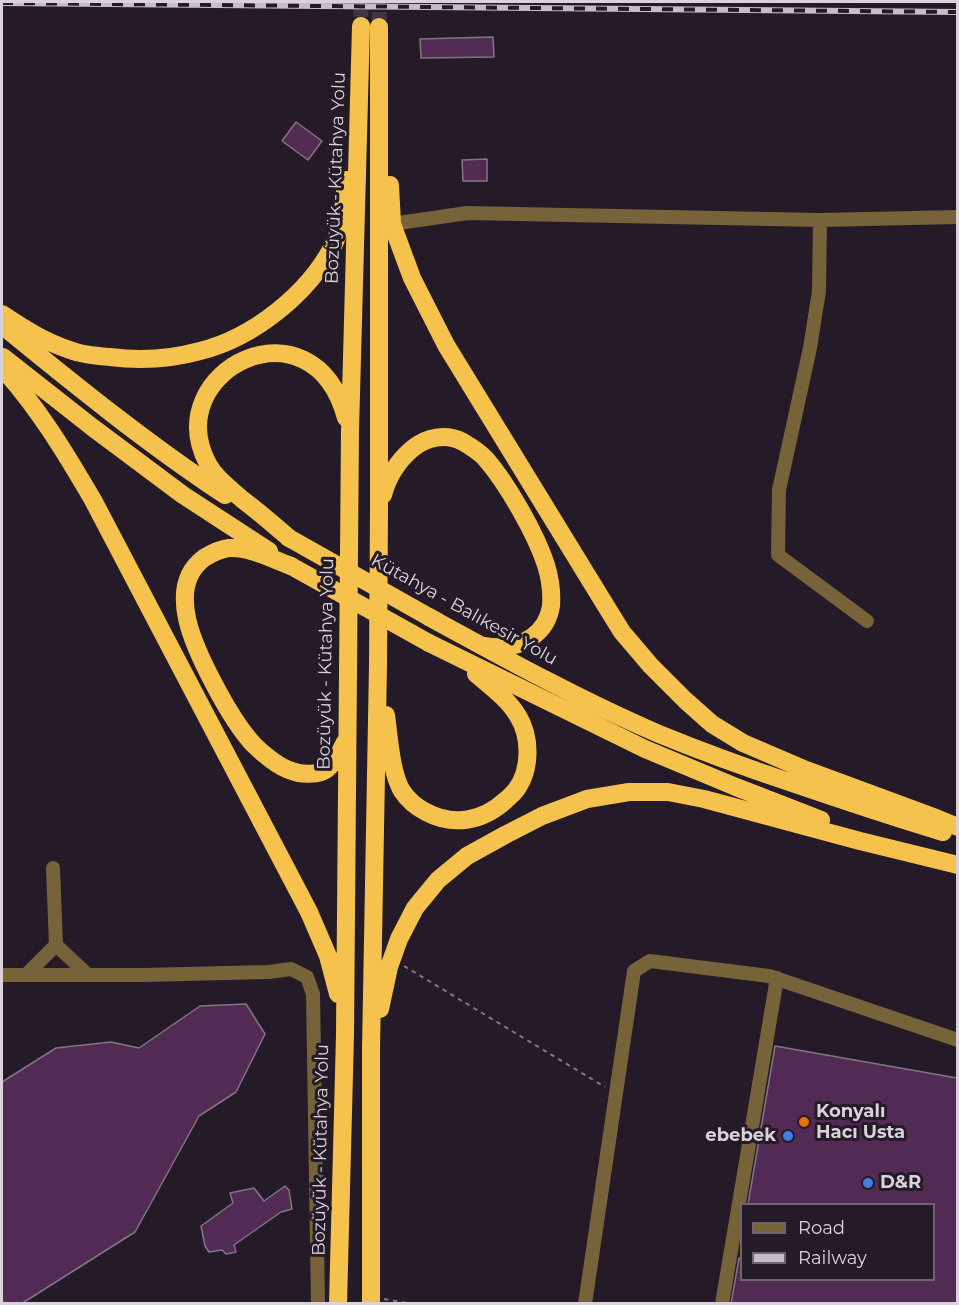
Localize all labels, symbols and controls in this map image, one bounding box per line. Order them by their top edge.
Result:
street label: Bozüyük - Kütahya Yolu [322,72,350,284]
street label: Kütahya - Balıkesir Yolu [367,550,561,670]
street label: Bozüyük - Kütahya Yolu [313,558,339,770]
street label: Bozüyük - Kütahya Yolu [308,1044,334,1256]
place label: Konyalı Hacı Usta [816,1101,905,1144]
marker: Konyalı Hacı Usta [797,1115,811,1129]
place label: ebebek [705,1125,776,1147]
marker: ebebek [781,1129,795,1143]
place label: D&R [880,1172,921,1194]
marker: D&R [861,1176,875,1190]
legend [740,1203,935,1281]
text: Road [798,1217,845,1239]
text: Railway [798,1247,867,1269]

